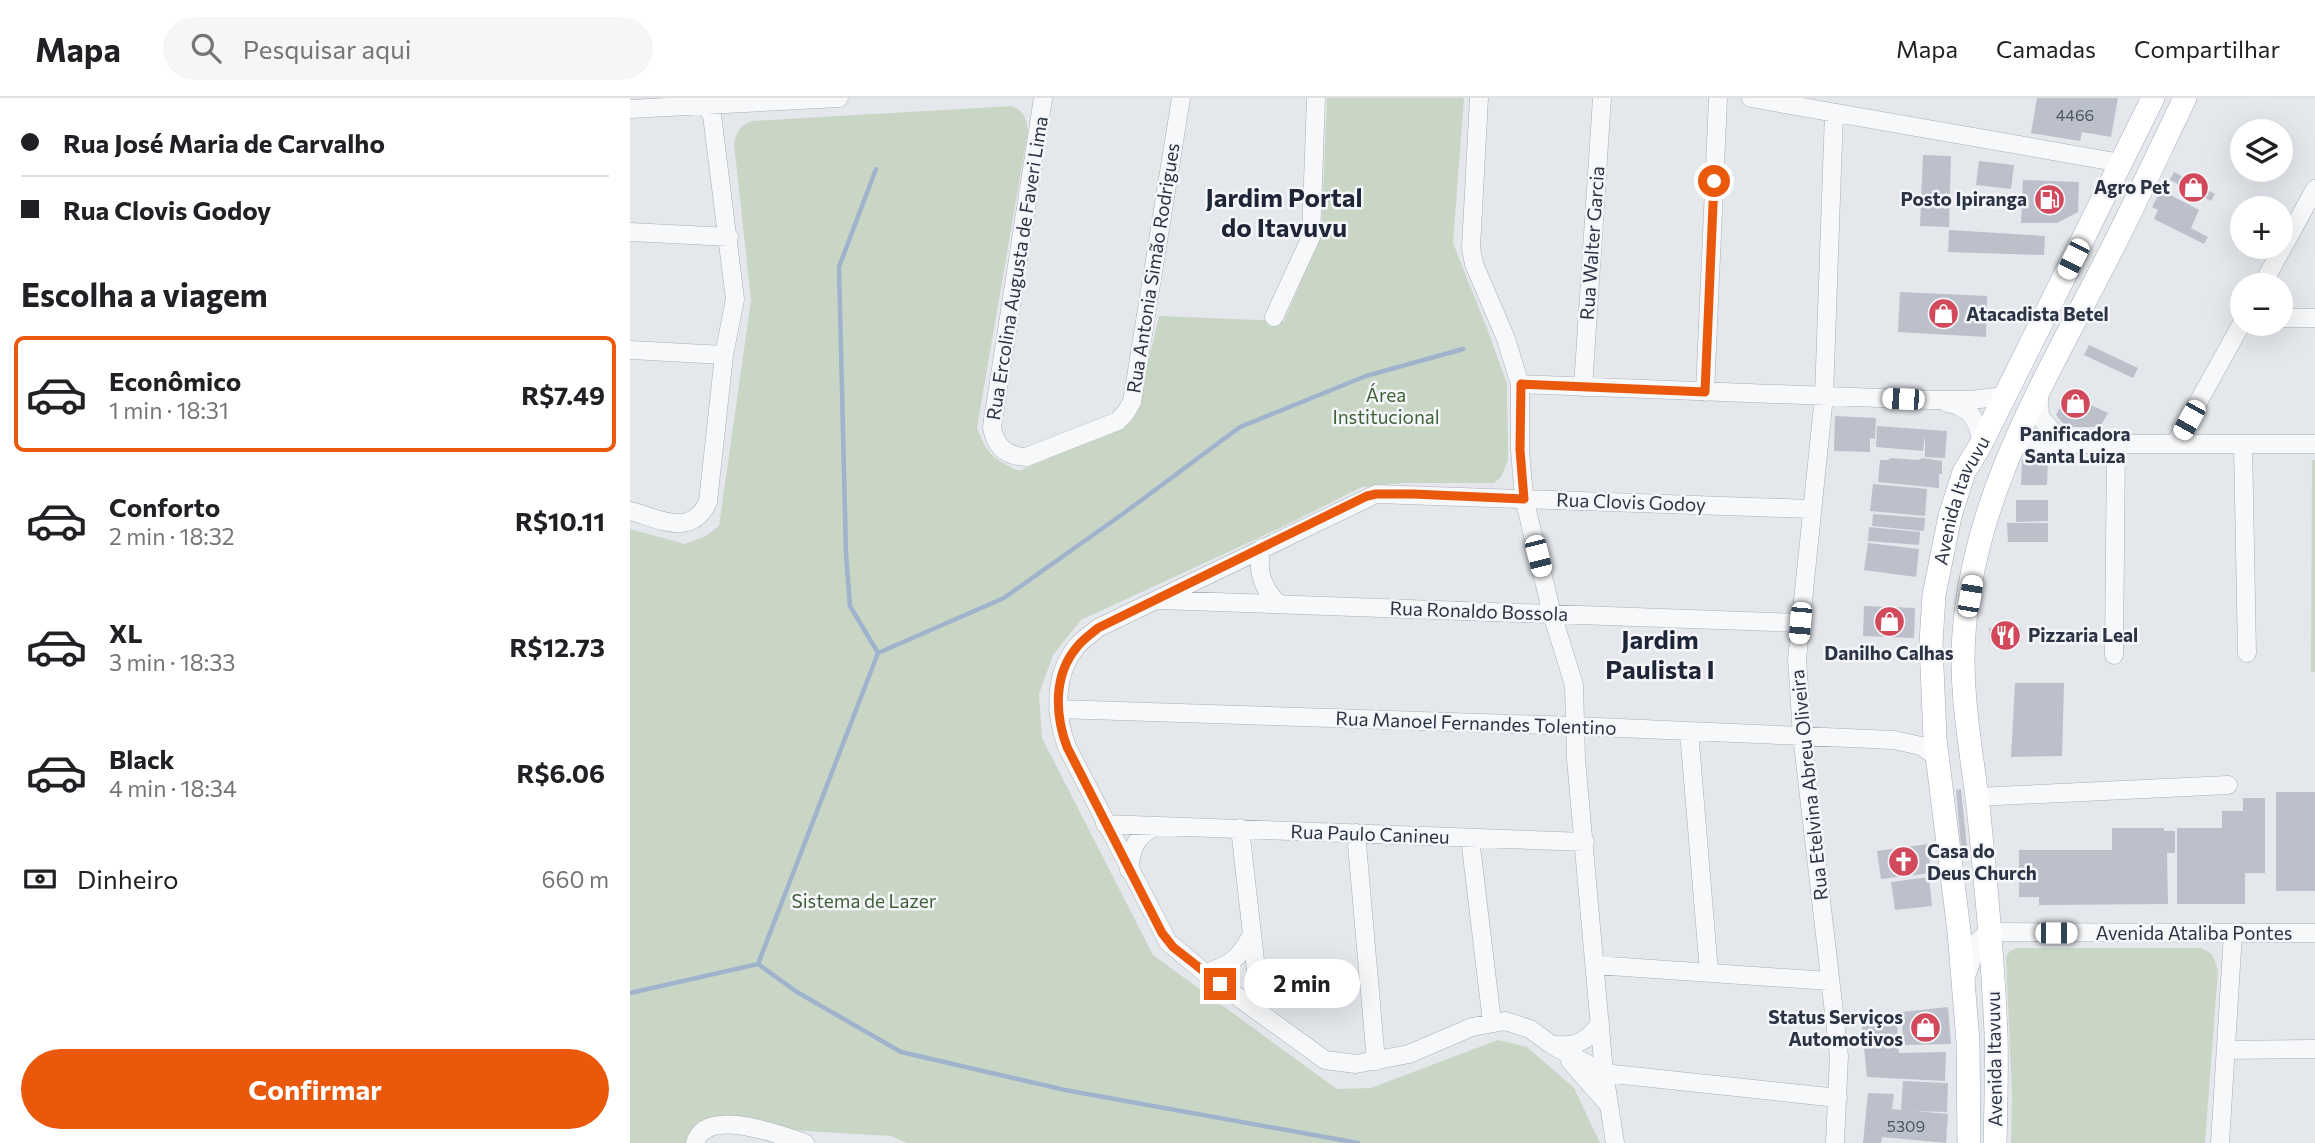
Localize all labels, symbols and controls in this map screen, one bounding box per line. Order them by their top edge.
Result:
search box [163,17,653,80]
text: Mapa [35,28,121,69]
icon: search [187,29,225,67]
text: Pesquisar aqui [243,33,411,64]
text: Mapa [1896,34,1958,63]
text: Camadas [1996,34,2096,63]
text: Compartilhar [2134,34,2280,63]
house number: 4466 [2056,105,2094,124]
street label: Rua Ercolina Augusta de Faveri Lima [981,114,1052,422]
map controls [2230,119,2293,336]
button: layers [2230,119,2293,182]
text: Rua José Maria de Carvalho [63,127,385,158]
street label: Rua Antonia Simão Rodrigues [1121,141,1184,395]
street label: Rua Walter Garcia [1575,165,1608,321]
route start [1698,165,1730,197]
shop icon: Agro Pet [2176,170,2210,204]
place label: Agro Pet [2094,175,2170,198]
district label: Jardim Portal do Itavuvu [1205,181,1363,242]
fuel station icon: Posto Ipiranga [2033,182,2067,216]
place label: Posto Ipiranga [1901,187,2027,210]
text: Rua Clovis Godoy [63,194,271,225]
button: + [2230,196,2293,259]
car [2055,236,2092,282]
button: − [2230,273,2293,336]
text: Escolha a viagem [21,274,268,314]
shop icon: Atacadista Betel [1926,297,1960,331]
place label: Atacadista Betel [1966,302,2109,325]
icon: car [25,363,88,426]
text: Econômico [109,365,241,396]
text: R$7.49 [521,379,605,410]
park label: Área Institucional [1332,383,1440,428]
shop icon: Panificadora Santa Luiza [2058,386,2092,420]
car [1882,388,1925,410]
text: 1 min · 18:31 [109,396,229,424]
car [2170,397,2209,443]
place label: Panificadora Santa Luiza [2019,422,2131,467]
street label: Avenida Itavuvu [1928,432,1994,567]
street label: Rua Clovis Godoy [1556,487,1706,516]
icon: car [25,489,88,552]
text: Conforto [109,491,220,522]
text: R$10.11 [515,505,605,536]
text: 2 min · 18:32 [109,522,235,550]
car [1523,533,1554,579]
car [1957,573,1984,619]
street label: Rua Ronaldo Bossola [1389,596,1569,625]
car [1788,601,1813,645]
shop icon: Danilho Calhas [1872,605,1906,639]
icon: car [25,615,88,678]
text: XL [109,617,143,648]
restaurant icon: Pizzaria Leal [1988,618,2022,652]
district label: Jardim Paulista I [1605,623,1715,684]
place label: Pizzaria Leal [2028,623,2138,646]
text: R$12.73 [509,631,605,662]
place label: Danilho Calhas [1824,641,1954,664]
text: 3 min · 18:33 [109,648,235,676]
street label: Rua Etelvina Abreu Oliveira [1785,668,1832,902]
street label: Rua Manoel Fernandes Tolentino [1335,706,1617,739]
icon: car [25,741,88,804]
text: Black [109,743,175,774]
text: R$6.06 [517,757,605,788]
text: 4 min · 18:34 [109,774,237,802]
street label: Rua Paulo Canineu [1290,819,1450,848]
place label: Casa do Deus Church [1927,839,2037,884]
church icon: Casa do Deus Church [1887,845,1921,879]
icon: cash [21,860,59,898]
text: Dinheiro [77,863,179,894]
text: 660 m [542,865,609,893]
park label: Sistema de Lazer [792,889,937,912]
street label: Avenida Ataliba Pontes [2096,921,2292,944]
car [2036,923,2078,944]
callout: 2 min [1244,960,1360,1008]
route end [1204,968,1236,1000]
text: 2 min [1273,969,1331,997]
street label: Avenida Itavuvu [1981,991,2006,1127]
place label: Status Serviços Automotivos [1768,1005,1903,1050]
shop icon: Status Serviços Automotivos [1909,1011,1943,1045]
button: Confirmar [21,1049,609,1129]
house number: 5309 [1887,1116,1925,1135]

